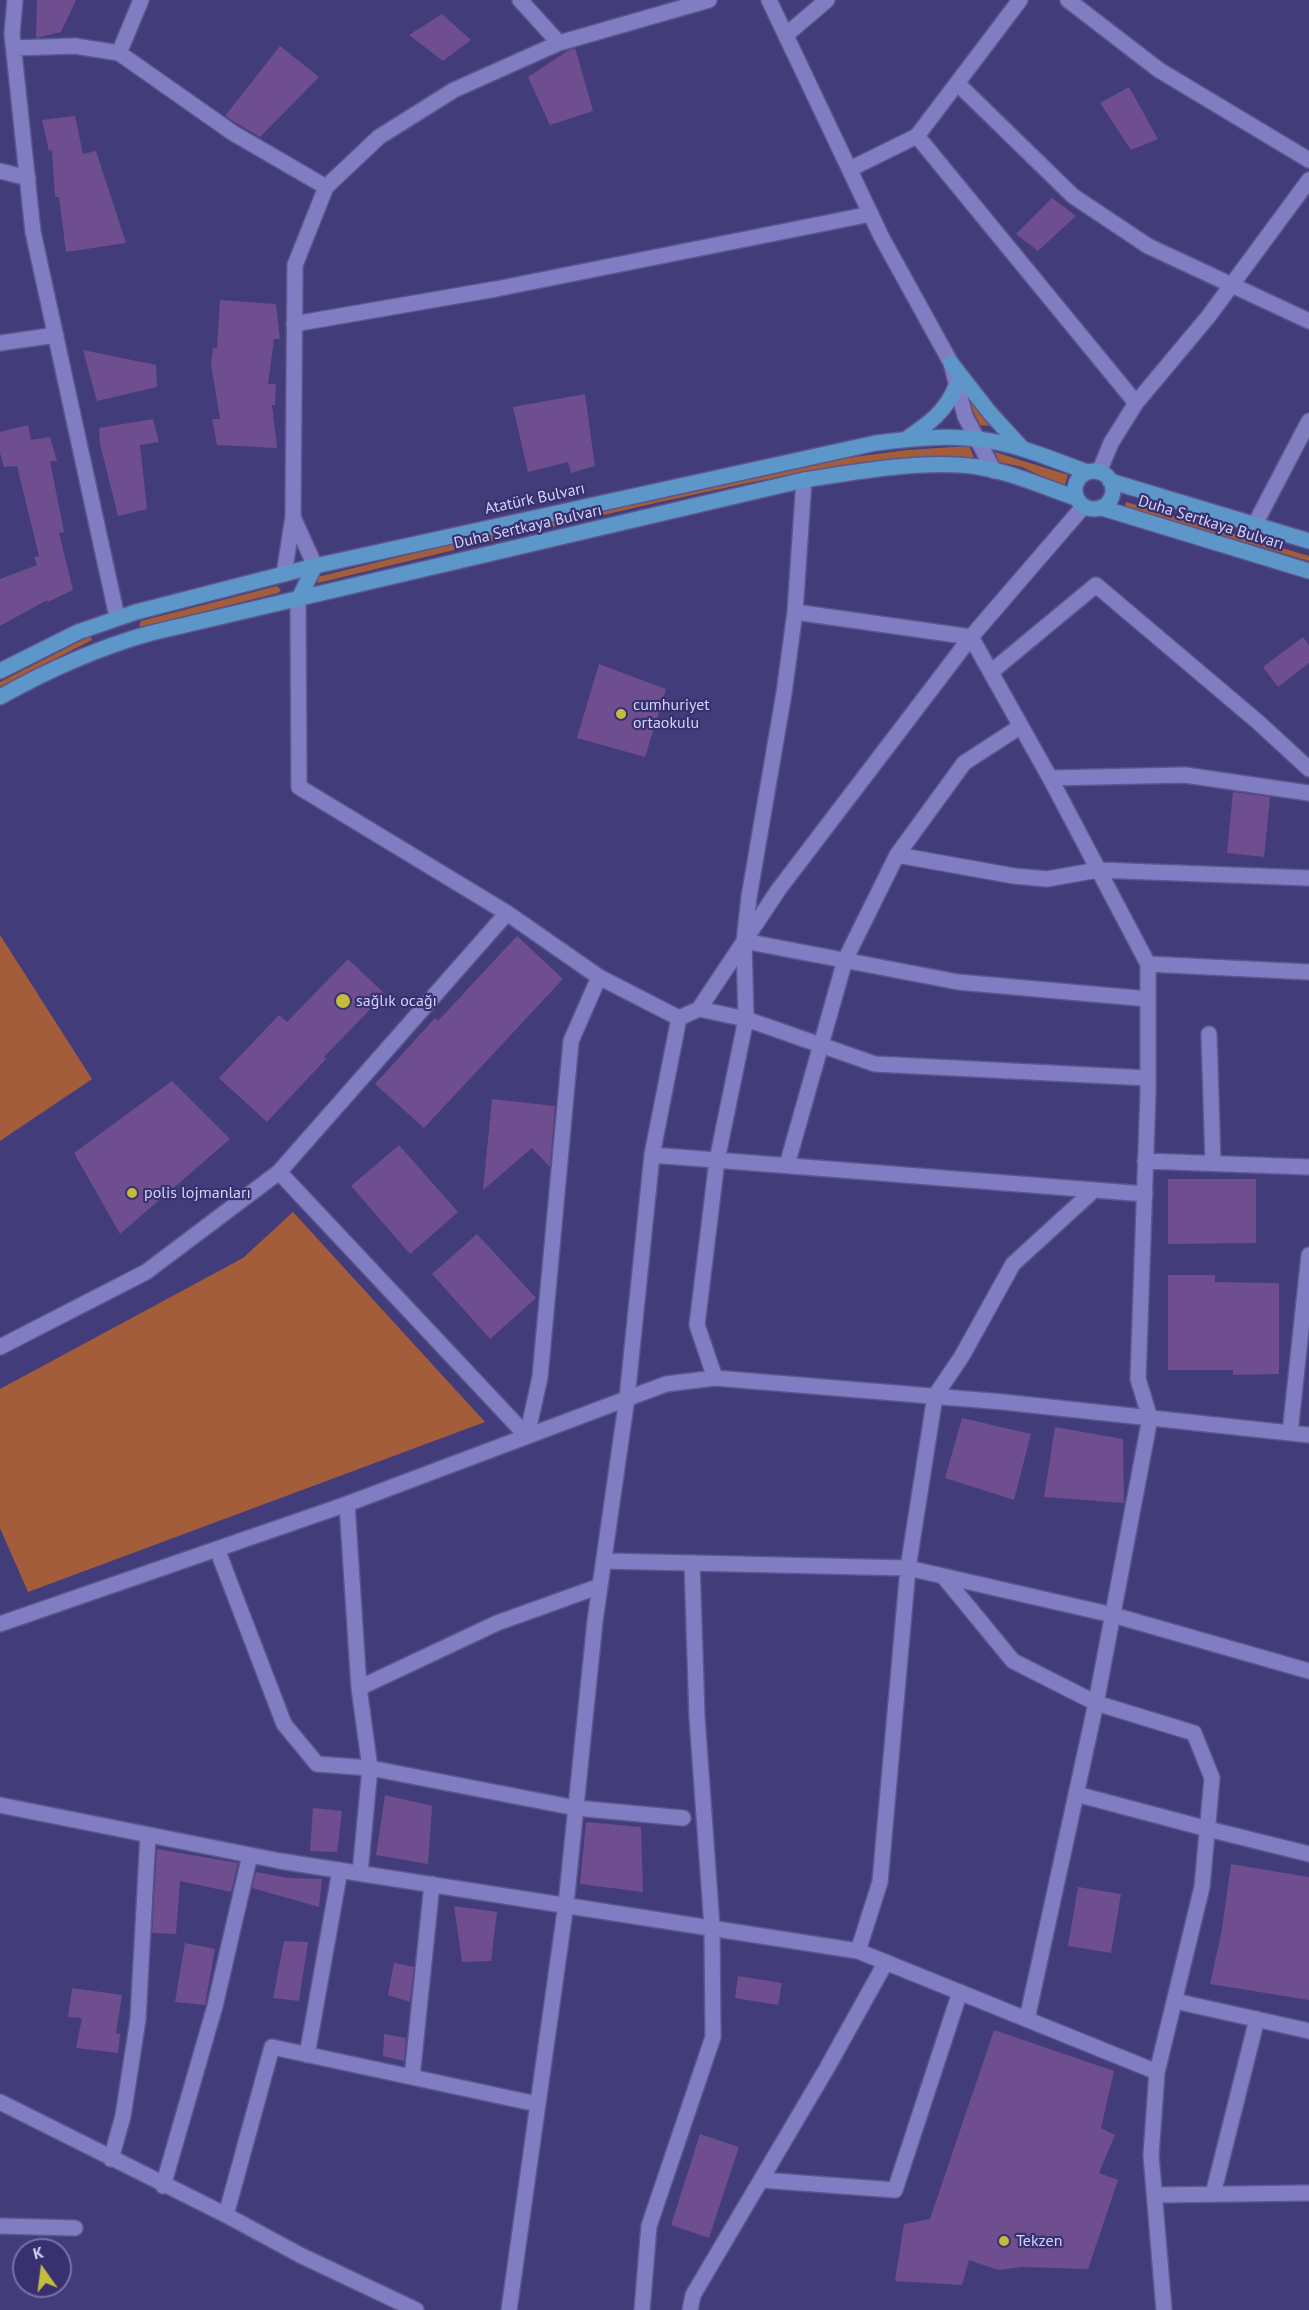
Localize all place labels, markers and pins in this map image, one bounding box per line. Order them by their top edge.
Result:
place label: cumhuriyet ortaokulu [633,695,710,733]
marker: cumhuriyet ortaokulu [614,707,628,721]
place label: sağlık ocağı [356,991,437,1011]
marker: sağlık ocağı [334,992,352,1010]
place label: polis lojmanları [144,1183,251,1203]
marker: polis lojmanları [125,1186,139,1200]
place label: Tekzen [1016,2231,1062,2251]
marker: Tekzen [997,2234,1011,2248]

